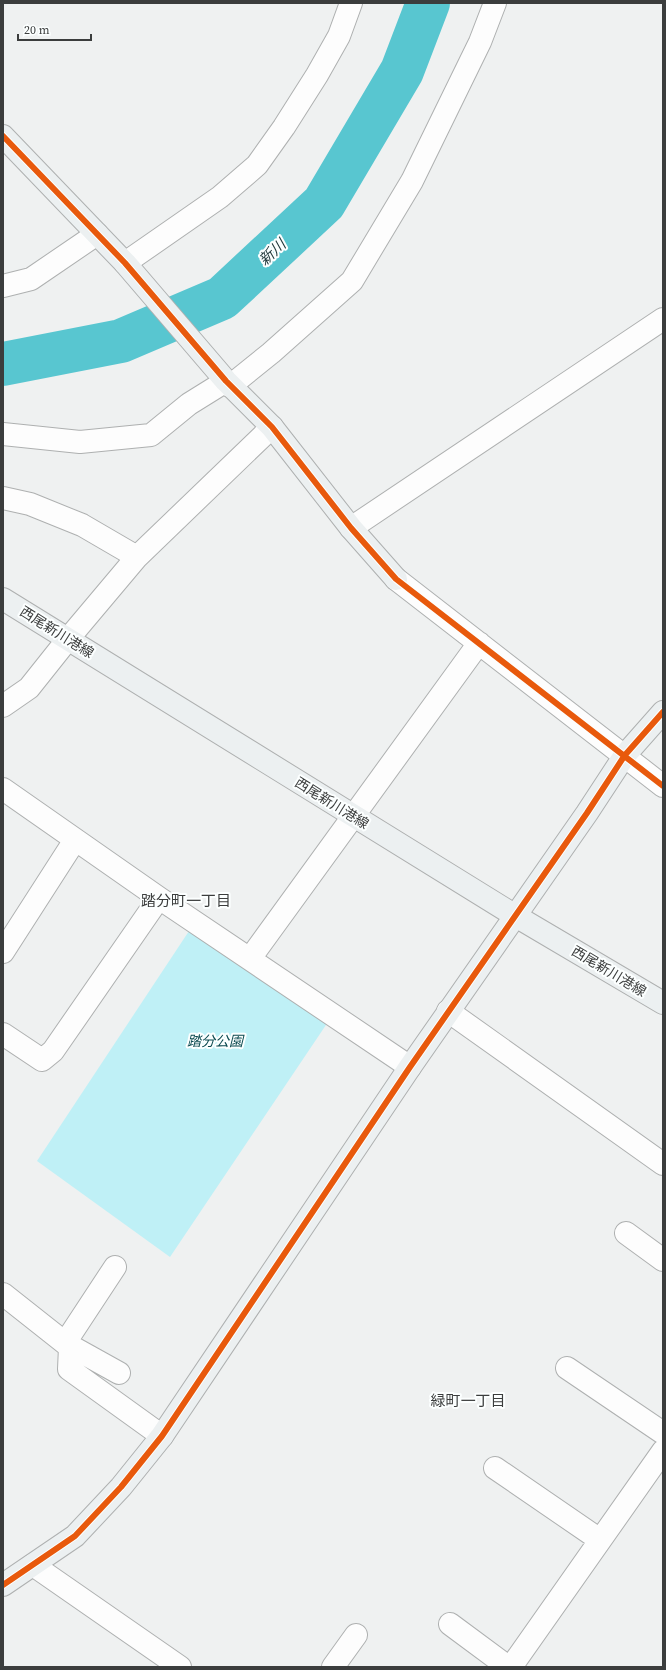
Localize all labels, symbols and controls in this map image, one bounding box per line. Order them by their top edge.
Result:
scale bar [18,16,91,42]
text: 20 m [24,22,50,38]
water label: 新川 [254,233,292,270]
street label: 西尾新川港線 [16,601,98,663]
street label: 西尾新川港線 [291,772,373,834]
district label: 踏分町一丁目 [141,890,231,911]
street label: 西尾新川港線 [568,941,650,1001]
park label: 踏分公園 [187,1031,245,1051]
district label: 緑町一丁目 [430,1390,506,1411]

